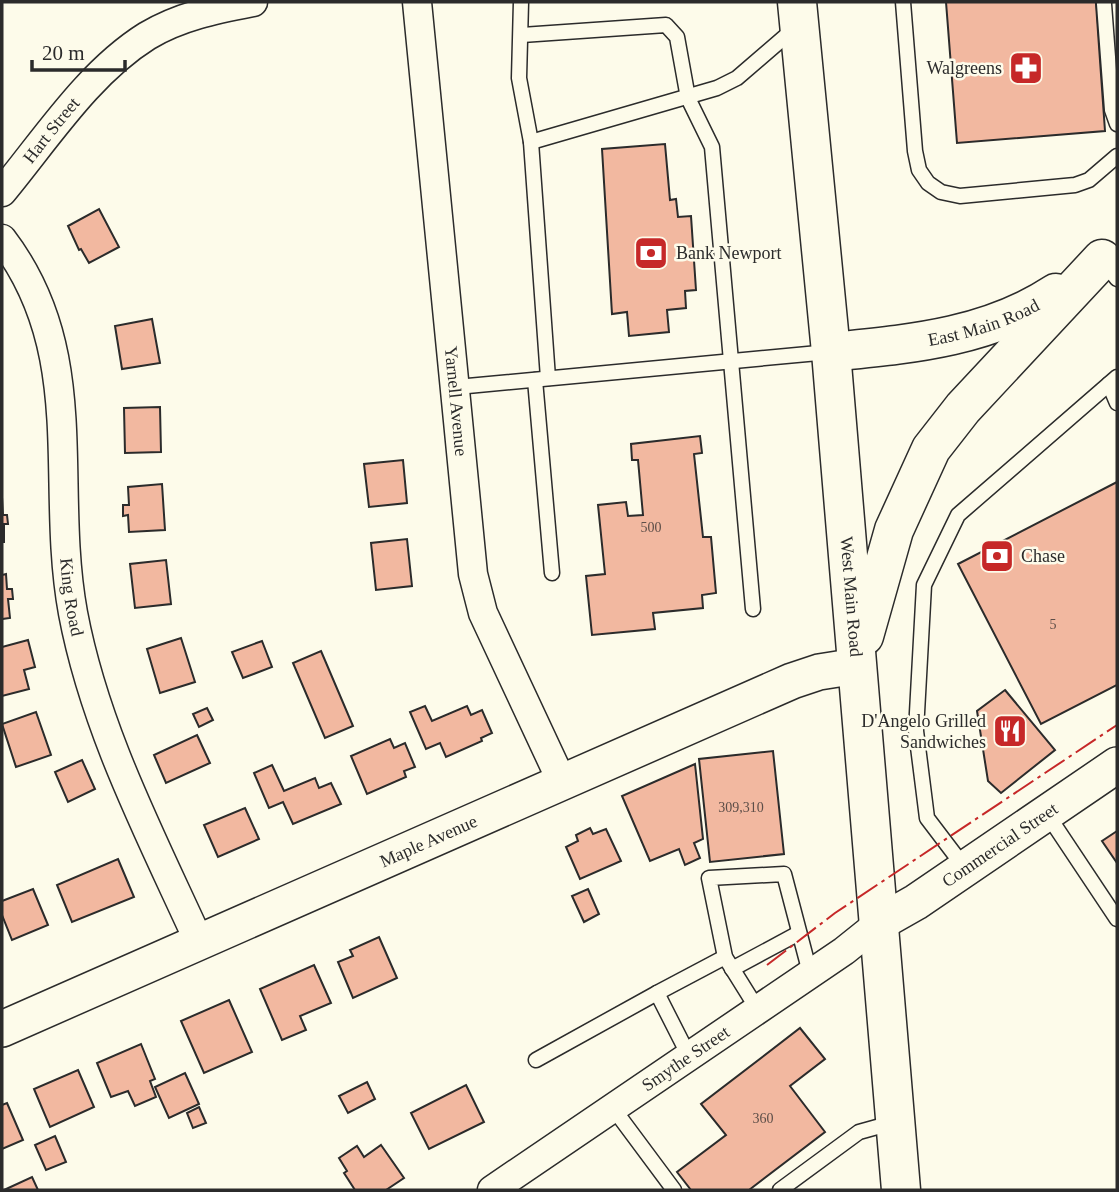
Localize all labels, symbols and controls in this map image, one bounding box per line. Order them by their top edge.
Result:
scale bar [32,28,124,72]
text: 20 m [42,41,85,65]
pharmacy icon: Walgreens [1007,49,1045,87]
place label: Walgreens [926,58,1002,78]
street label: Hart Street [19,93,84,167]
bank icon: Bank Newport [632,234,670,272]
place label: Bank Newport [676,243,781,263]
street label: East Main Road [926,295,1043,350]
street label: Yarnell Avenue [441,345,471,457]
house number: 500 [641,520,662,535]
street label: West Main Road [836,536,866,657]
bank icon: Chase [978,537,1016,575]
place label: Chase [1021,546,1065,566]
street label: King Road [56,557,87,638]
house number: 5 [1050,617,1057,632]
place label: D'Angelo Grilled Sandwiches [861,711,986,752]
restaurant icon: D'Angelo Grilled Sandwiches [991,712,1029,750]
street label: Commercial Street [938,798,1062,891]
house number: 309,310 [718,800,764,815]
street label: Maple Avenue [377,811,480,871]
street label: Smythe Street [638,1022,733,1095]
house number: 360 [753,1111,774,1126]

